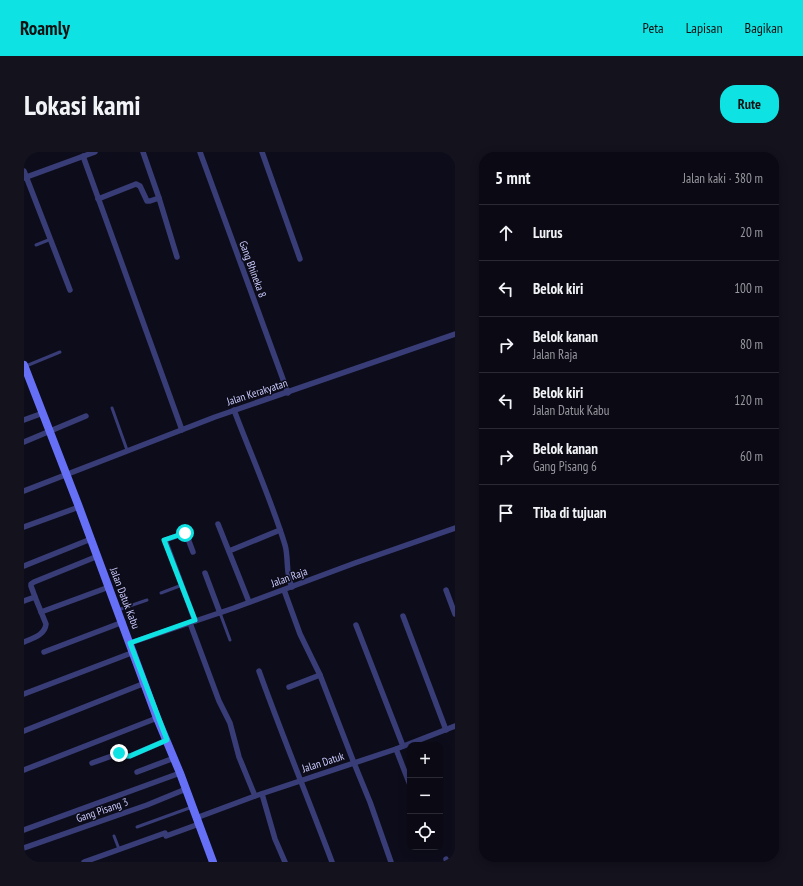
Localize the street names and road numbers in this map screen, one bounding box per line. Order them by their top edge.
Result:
street label: Gang Bhineka 8 [236,239,270,299]
street label: Jalan Kerakyatan [224,376,289,409]
street label: Jalan Datuk Kabu [107,564,143,631]
street label: Jalan Raja [268,564,309,590]
street label: Jalan Datuk [299,748,347,776]
street label: Gang Pisang 3 [74,795,130,825]

